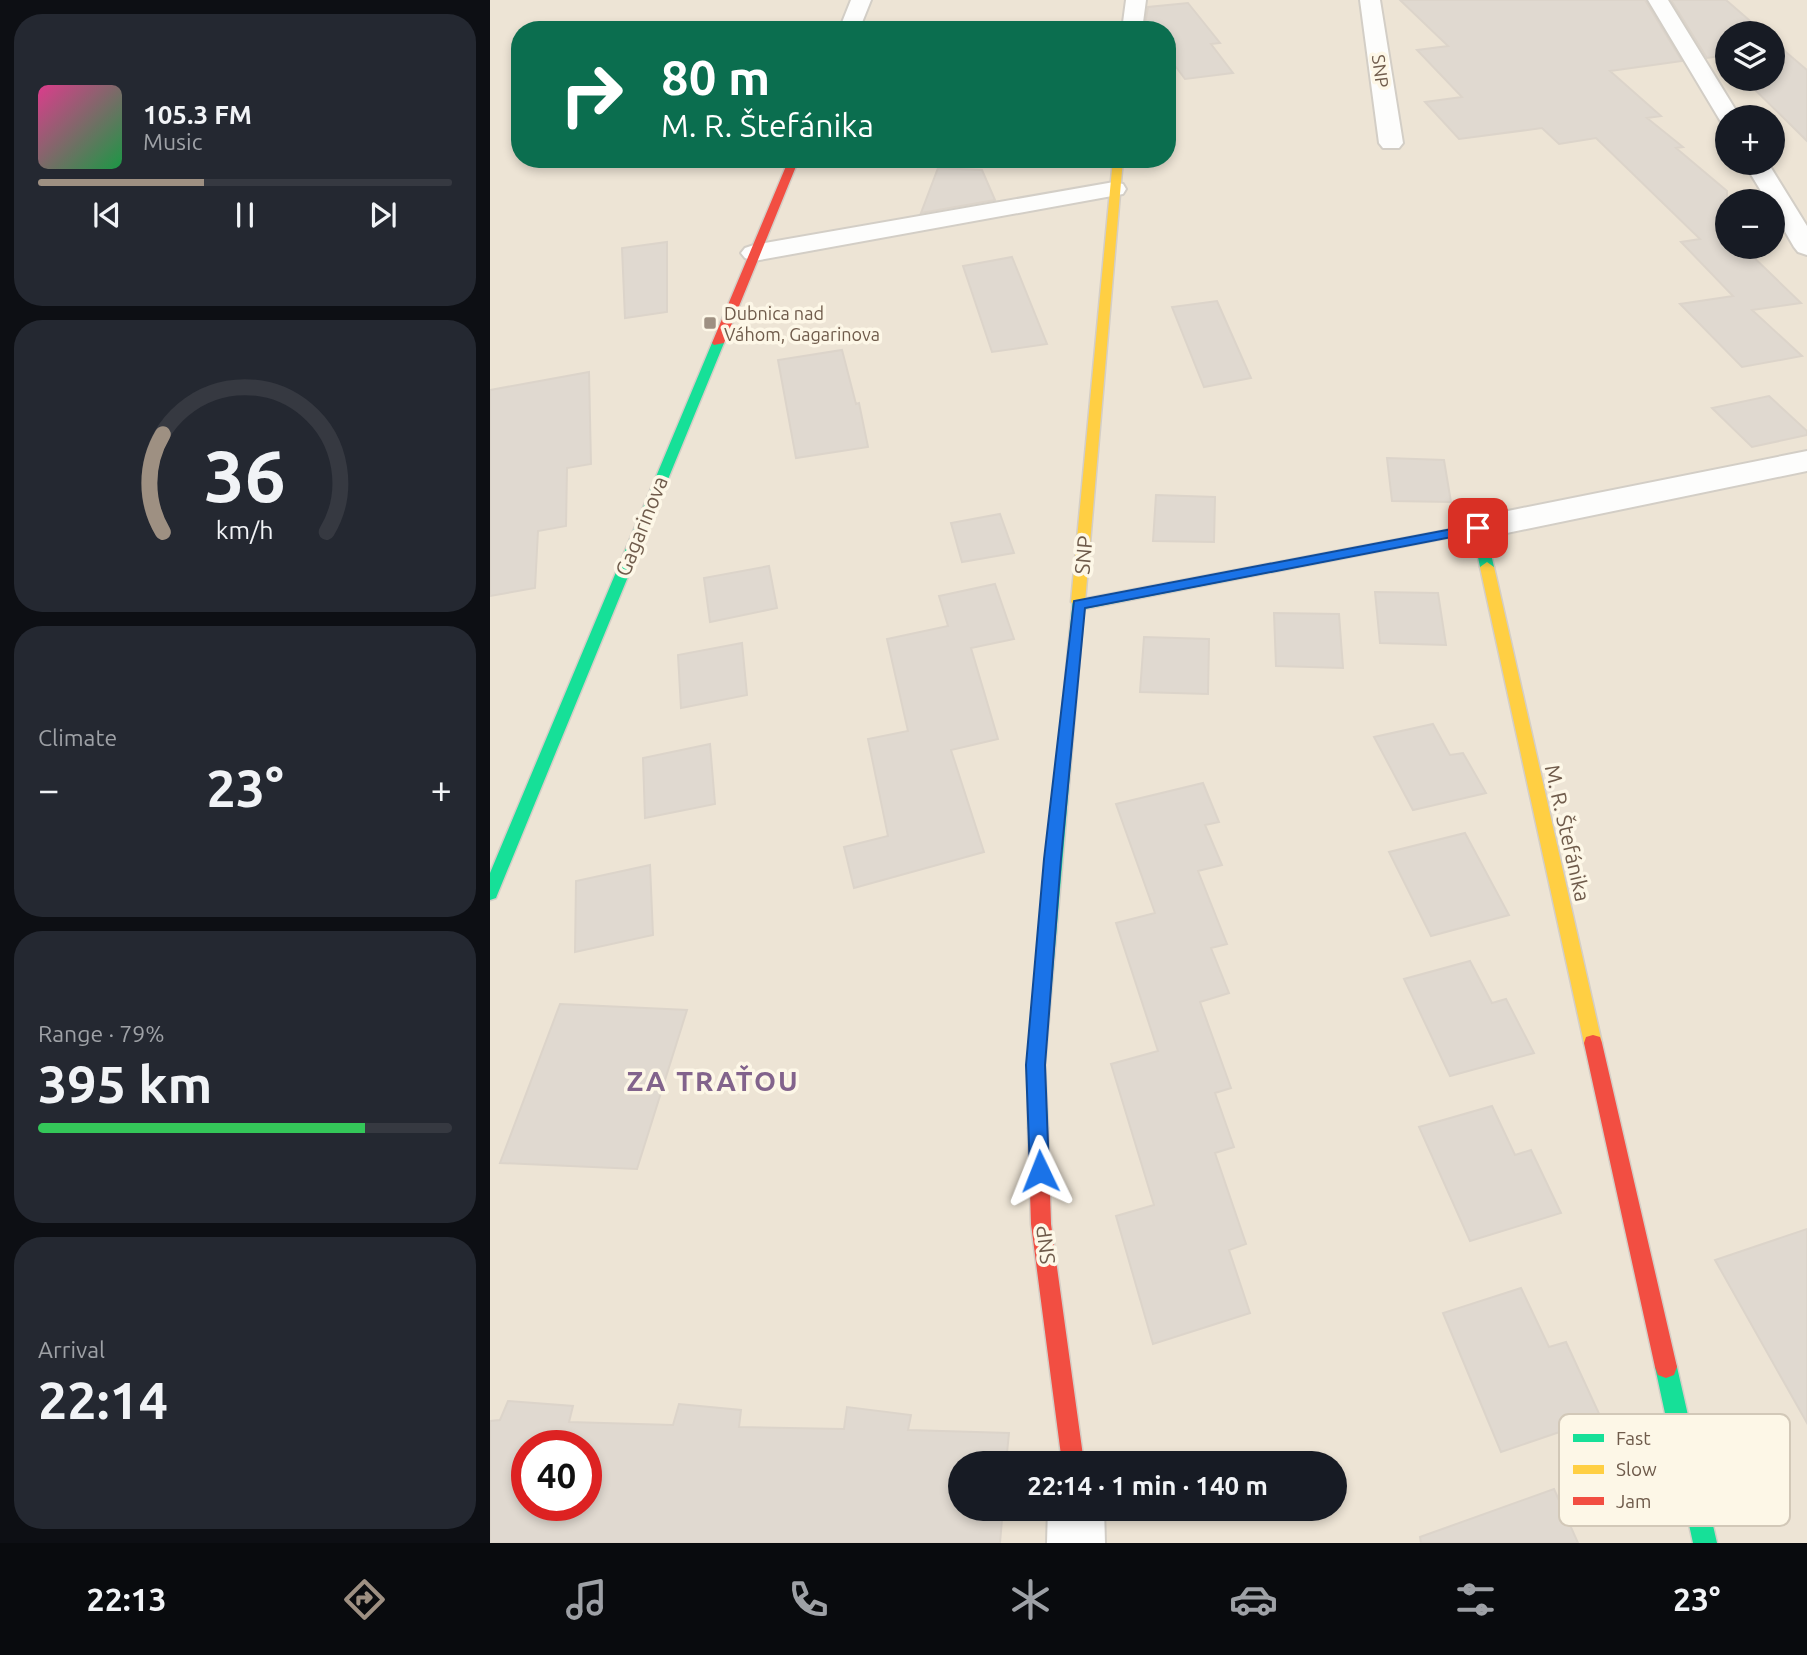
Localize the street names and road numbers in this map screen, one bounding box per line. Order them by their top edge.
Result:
street label: SNP [1369,53,1393,89]
street label: Gagarinova [610,472,672,580]
street label: SNP [1069,535,1097,575]
street label: M. R. Štefánika [1541,762,1595,904]
street label: SNP [1031,1224,1059,1266]

